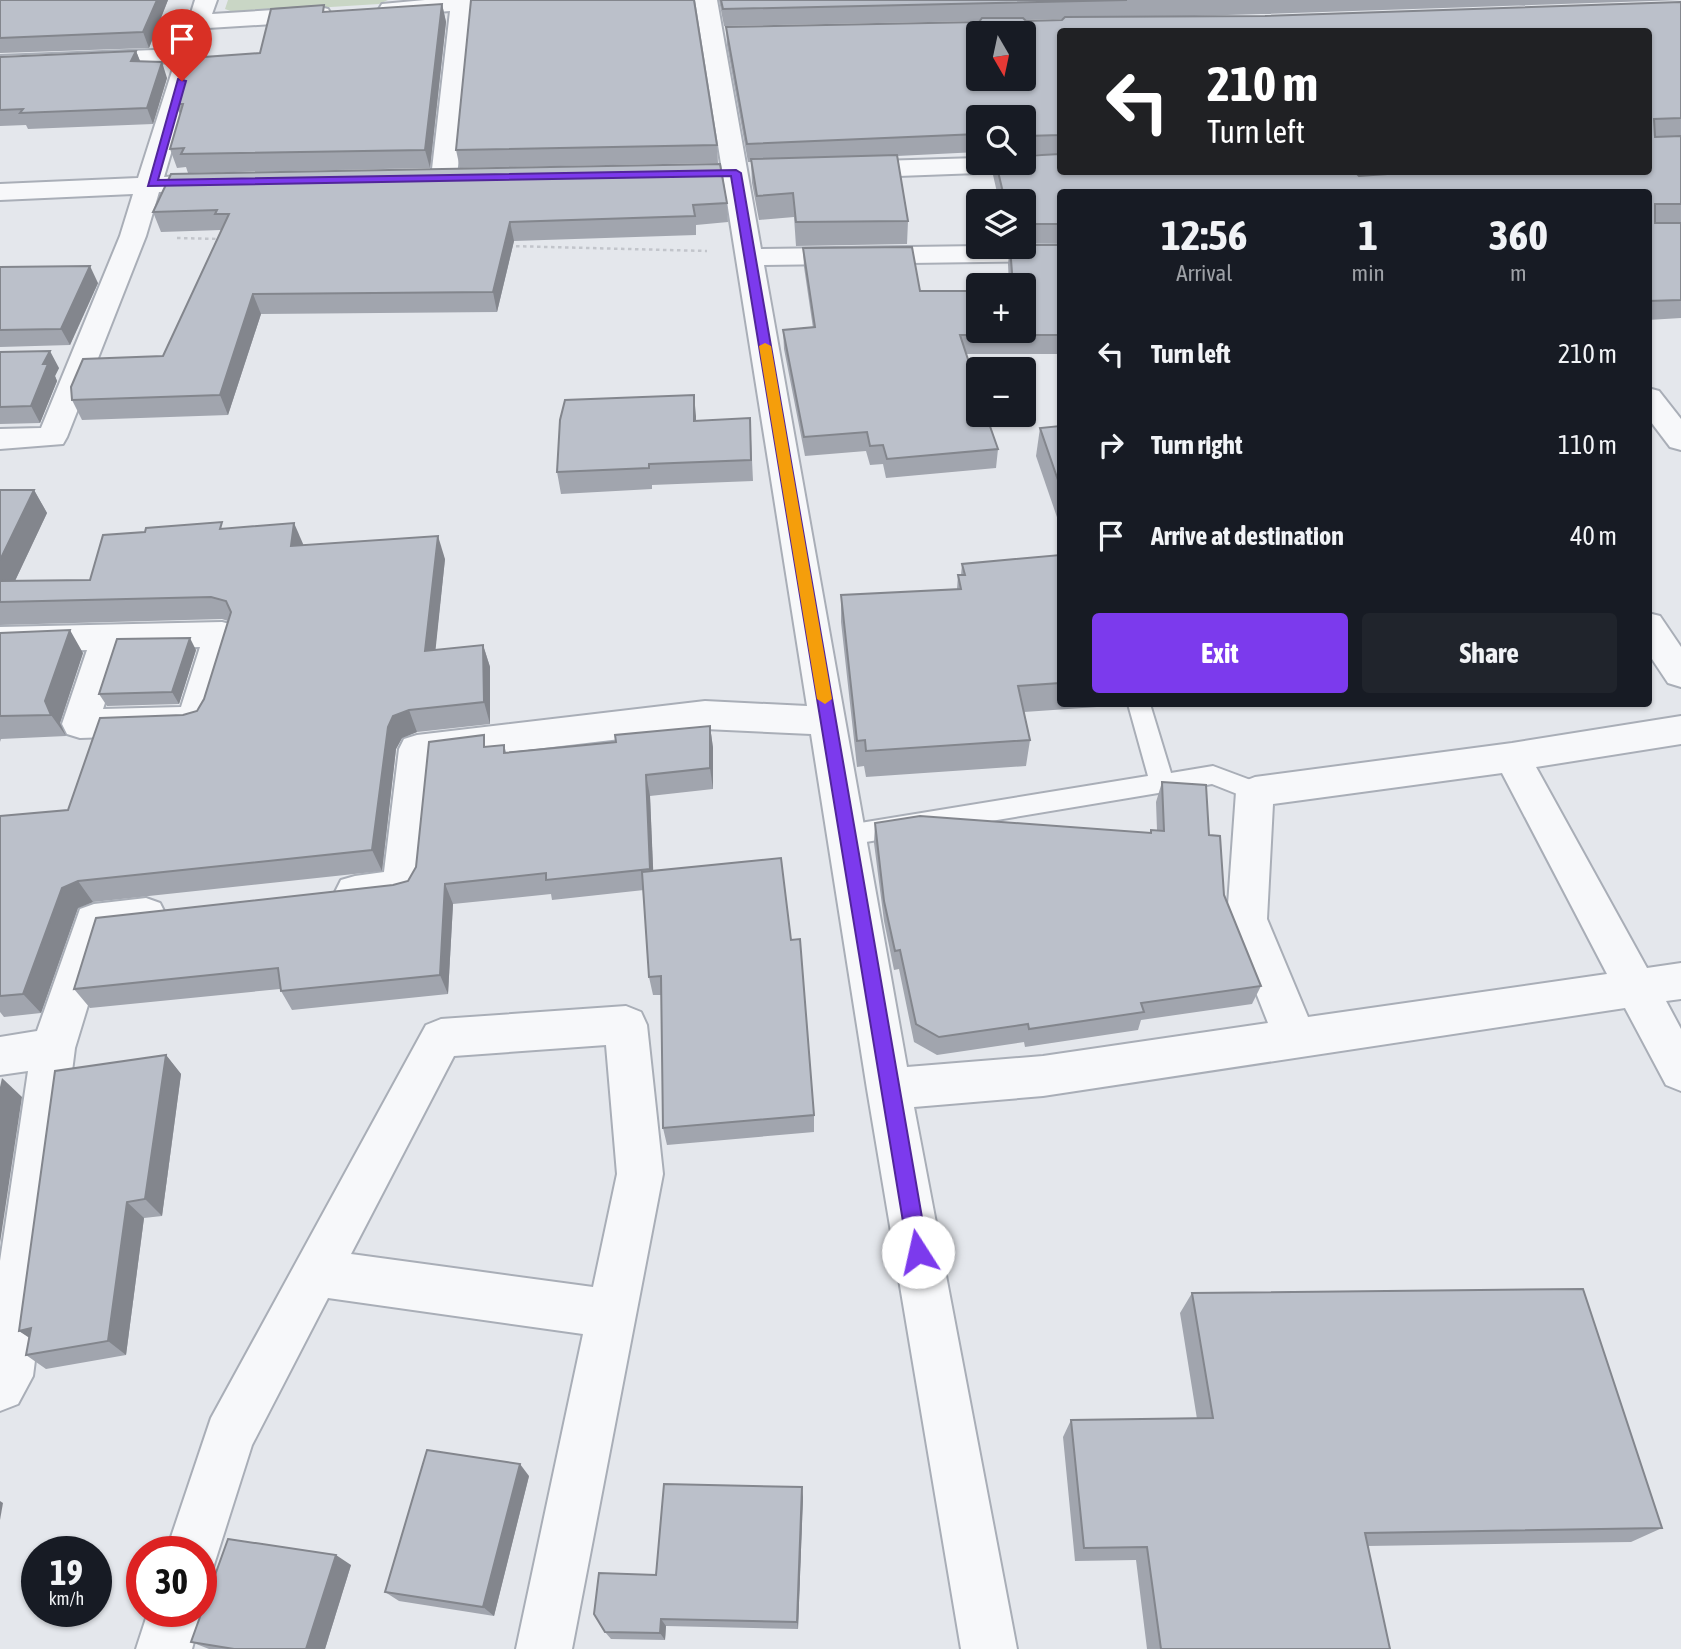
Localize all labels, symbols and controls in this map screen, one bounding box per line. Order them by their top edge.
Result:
pin [152,9,212,81]
icon: arrive [163,20,201,58]
north arrow [966,21,1036,91]
map controls [966,21,1036,427]
text: 210 m [1207,55,1318,111]
icon: left [1092,56,1183,147]
button: search [966,105,1036,175]
text: Turn left [1207,113,1305,150]
button: layers [966,189,1036,259]
text: 12:56 [1161,211,1248,259]
text: 1 [1358,211,1378,259]
text: 360 [1489,211,1548,259]
text: Arrival [1176,260,1232,286]
text: min [1352,260,1385,286]
text: m [1510,260,1527,286]
button: + [966,273,1036,343]
icon: left [1092,335,1130,373]
text: Turn left [1151,339,1231,369]
text: 210 m [1558,339,1617,369]
button: − [966,357,1036,427]
icon: right [1092,426,1130,464]
text: Turn right [1151,430,1242,460]
text: 110 m [1558,430,1617,460]
icon: arrive [1092,517,1130,555]
text: Arrive at destination [1151,521,1344,551]
text: 40 m [1570,521,1617,551]
button: Exit [1092,613,1348,693]
button: Share [1362,613,1617,693]
position arrow [881,1215,955,1289]
speed limit sign: 30 [126,1536,217,1627]
text: 19 [50,1552,83,1592]
text: km/h [49,1588,84,1609]

